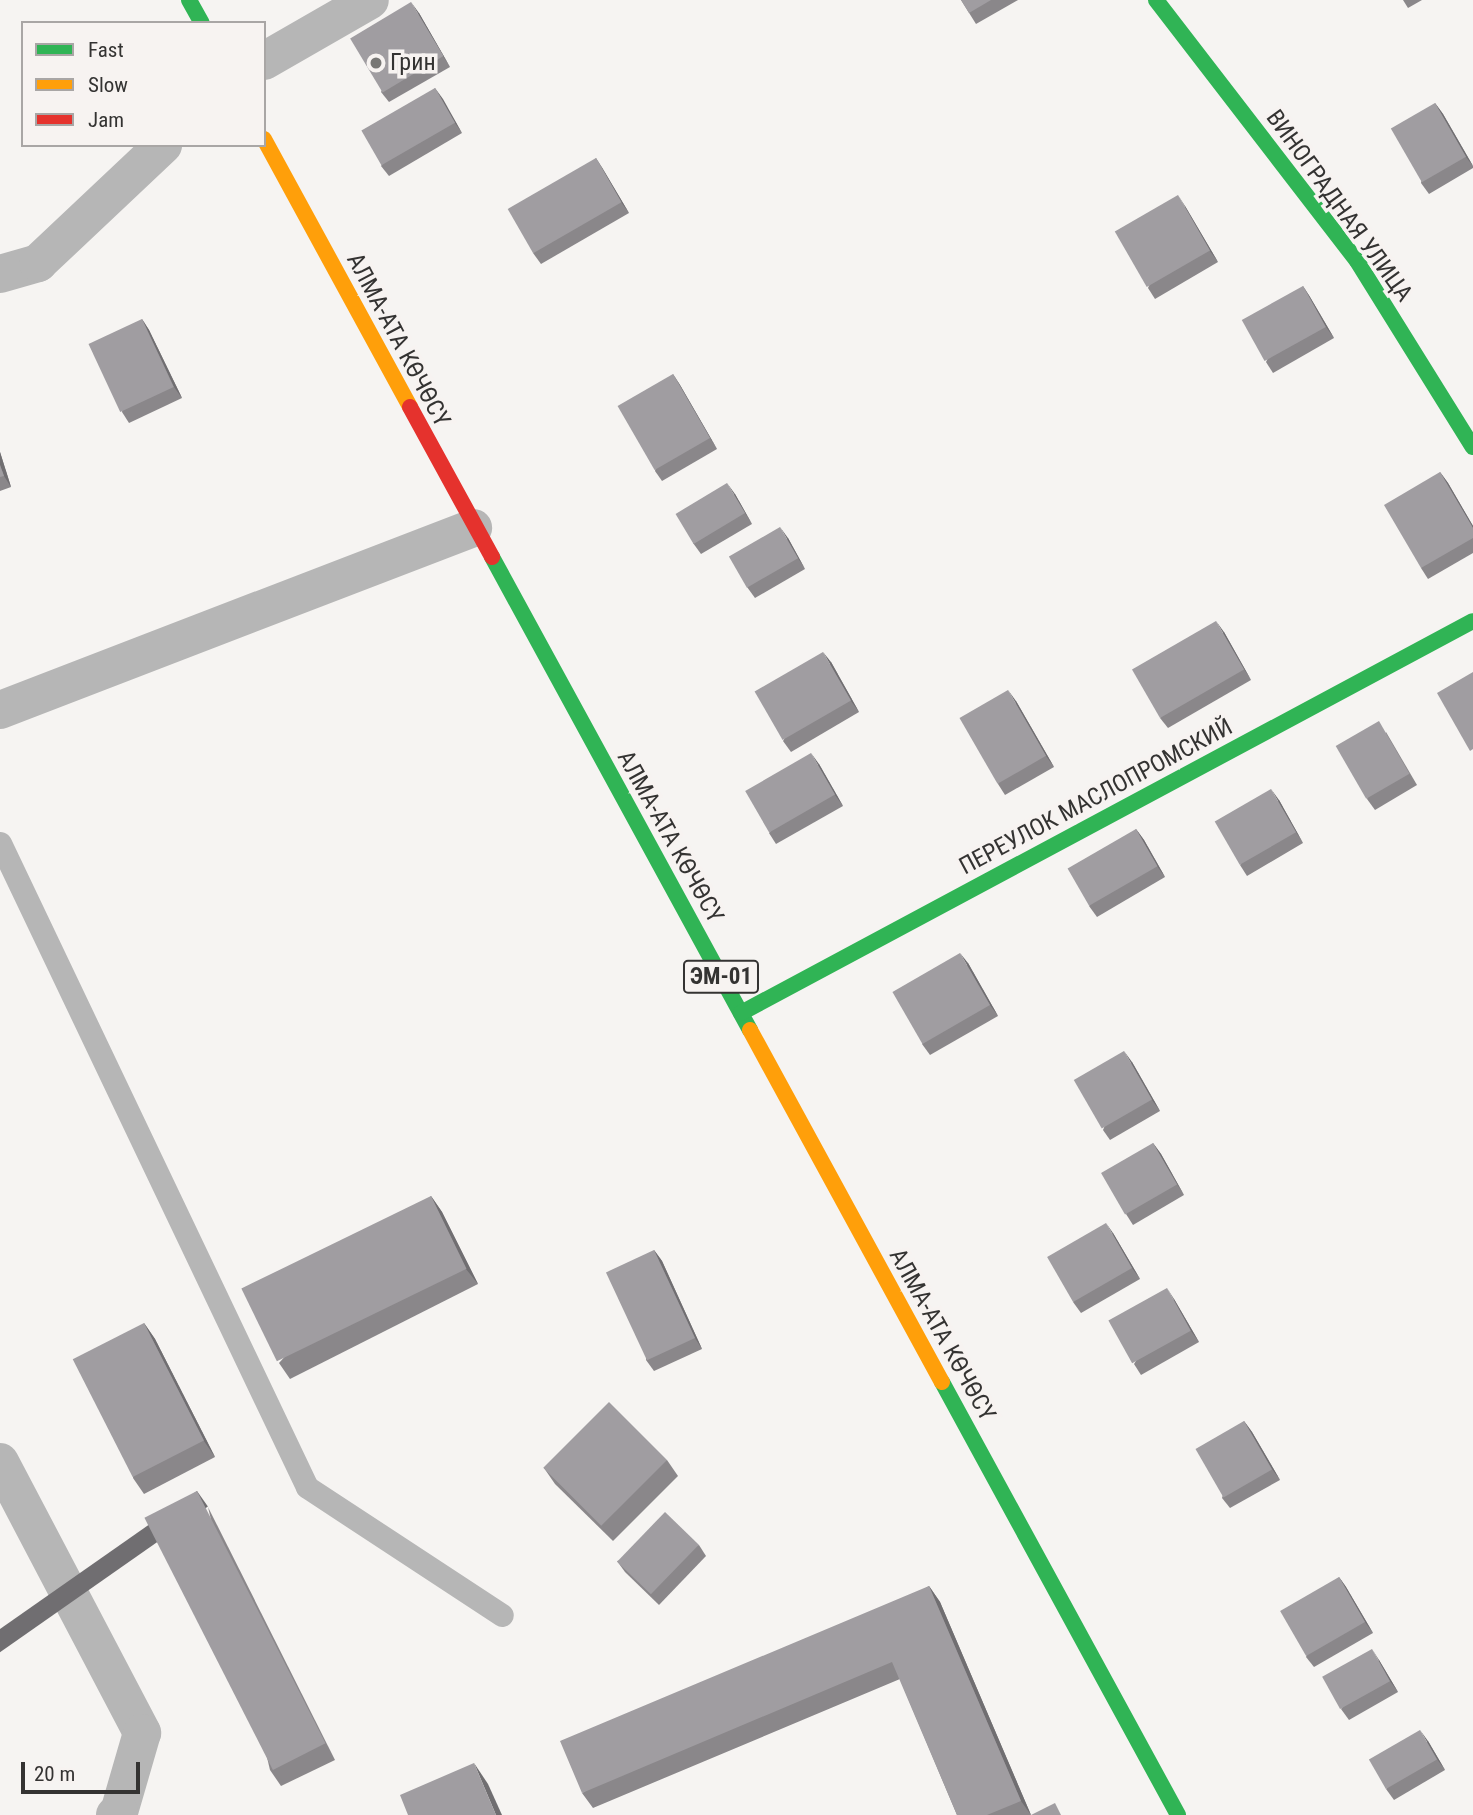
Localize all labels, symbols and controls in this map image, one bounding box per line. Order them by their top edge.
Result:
legend [21,21,266,147]
text: Fast [88,38,124,62]
place label: Грин [390,49,436,77]
marker: Грин [368,55,384,71]
text: Slow [88,73,128,97]
street label: ВИНОГРАДНАЯ УЛИЦА [1260,104,1418,308]
text: Jam [88,108,124,132]
street label: АЛМА-АТА КӨЧӨСҮ [340,248,456,432]
street label: ПЕРЕУЛОК МАСЛОПРОМСКИЙ [955,713,1237,881]
street label: АЛМА-АТА КӨЧӨСҮ [611,746,729,928]
road number: ЭМ-01 [682,958,760,996]
street label: АЛМА-АТА КӨЧӨСҮ [883,1244,1001,1426]
scale bar [24,1748,144,1792]
text: 20 m [34,1762,75,1786]

